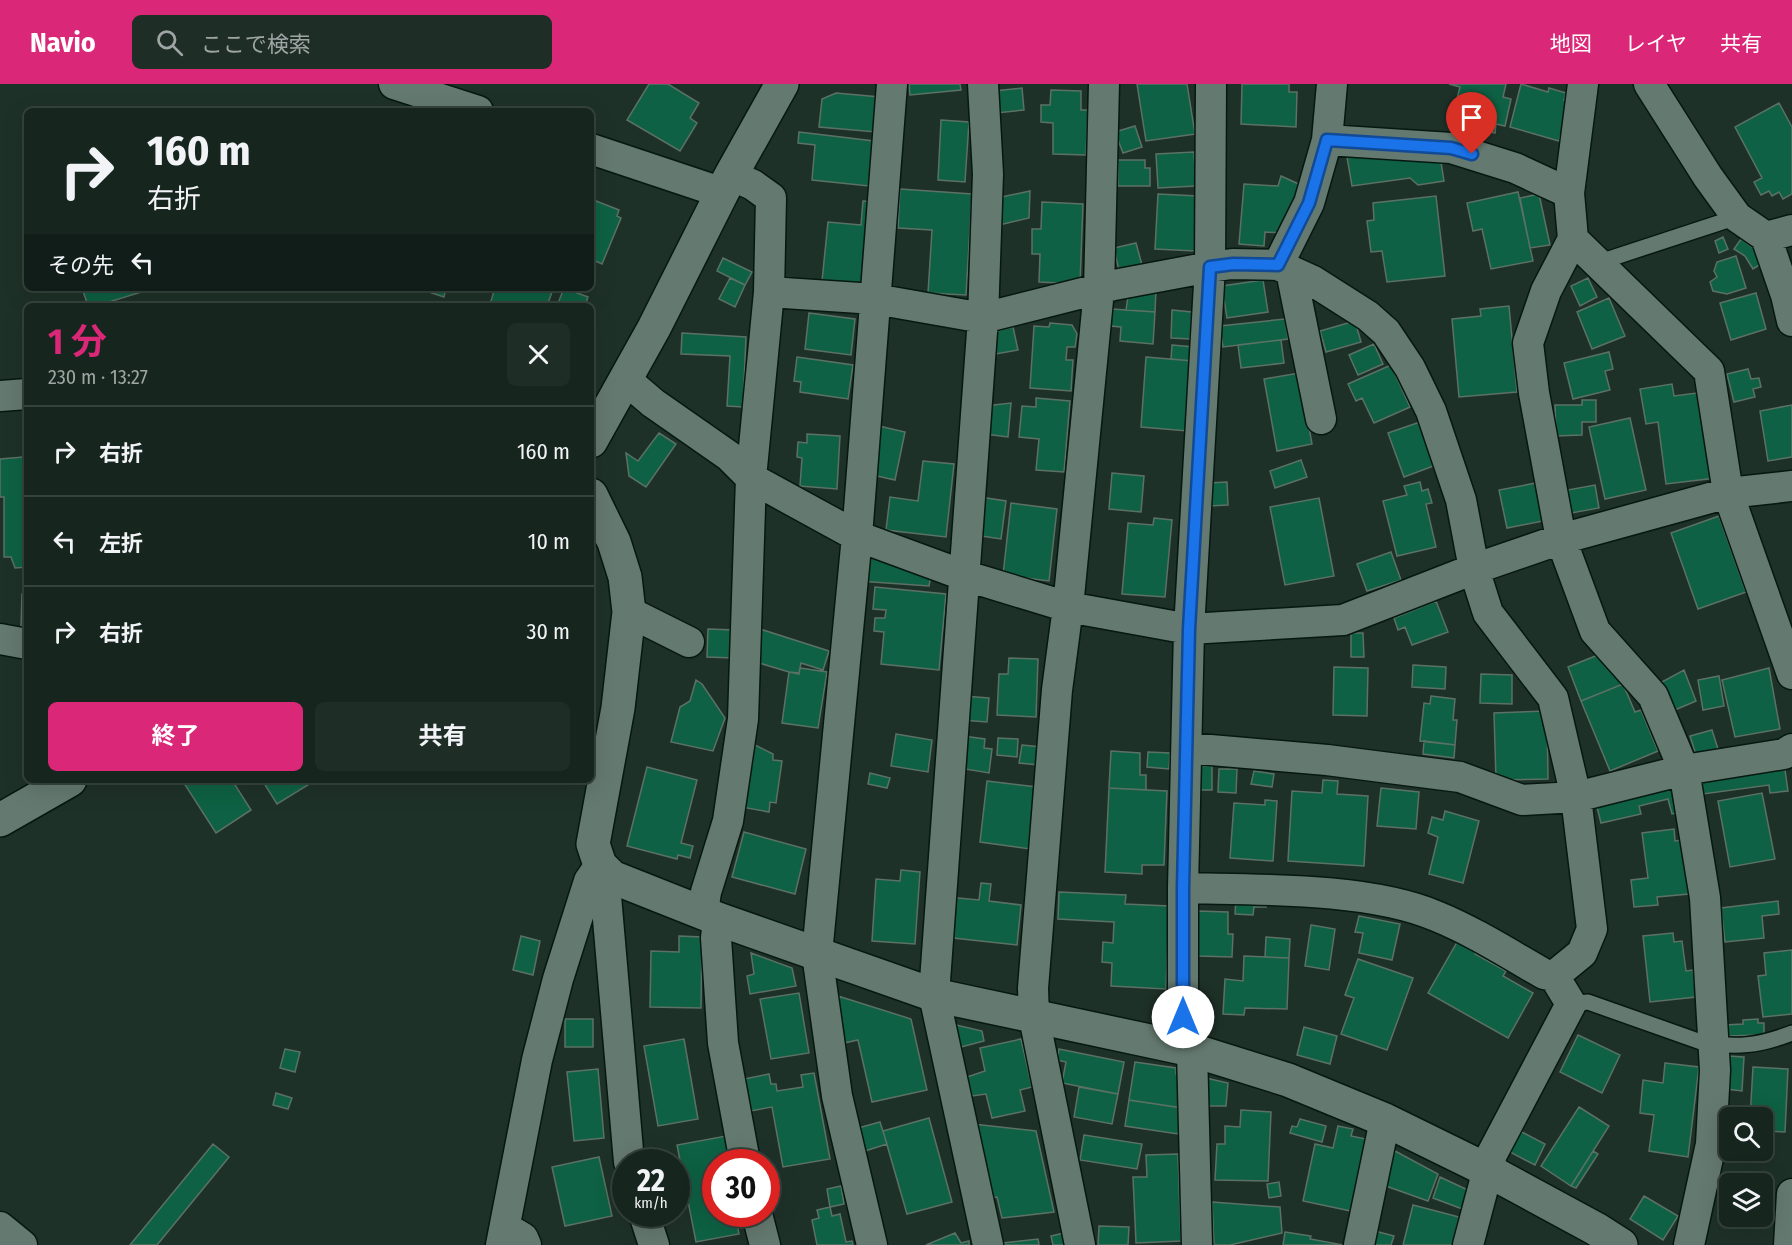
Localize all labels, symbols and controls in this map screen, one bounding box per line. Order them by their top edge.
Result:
search box [132,15,552,69]
text: Navio [30,26,96,59]
icon: search [153,26,186,59]
text: ここで検索 [201,31,311,58]
text: 地図 [1550,31,1592,57]
text: レイヤ [1625,31,1687,57]
text: 共有 [1720,31,1762,57]
pin [1446,92,1497,154]
icon: arrive [1455,101,1488,134]
text: 160 m [147,126,250,176]
icon: right [48,132,126,210]
text: 右折 [147,183,201,215]
icon: left [126,246,159,279]
text: その先 [48,252,114,279]
text: 1 分 [48,320,107,364]
button: close [507,323,570,386]
text: 230 m · 13:27 [48,365,148,389]
icon: right [48,435,81,468]
text: 160 m [517,438,570,465]
text: 右折 [99,440,143,467]
icon: left [48,525,81,558]
text: 10 m [528,528,570,555]
text: 左折 [99,530,143,557]
icon: right [48,615,81,648]
text: 30 m [527,618,570,645]
text: 右折 [99,620,143,647]
button: 終了 [48,702,303,771]
button: 共有 [315,702,570,771]
position arrow [1151,985,1215,1049]
map controls [1719,1107,1773,1227]
button: search [1719,1107,1773,1161]
speed limit sign: 30 [702,1149,780,1227]
text: 22 [637,1163,665,1199]
button: layers [1719,1173,1773,1227]
text: km/h [634,1194,668,1212]

